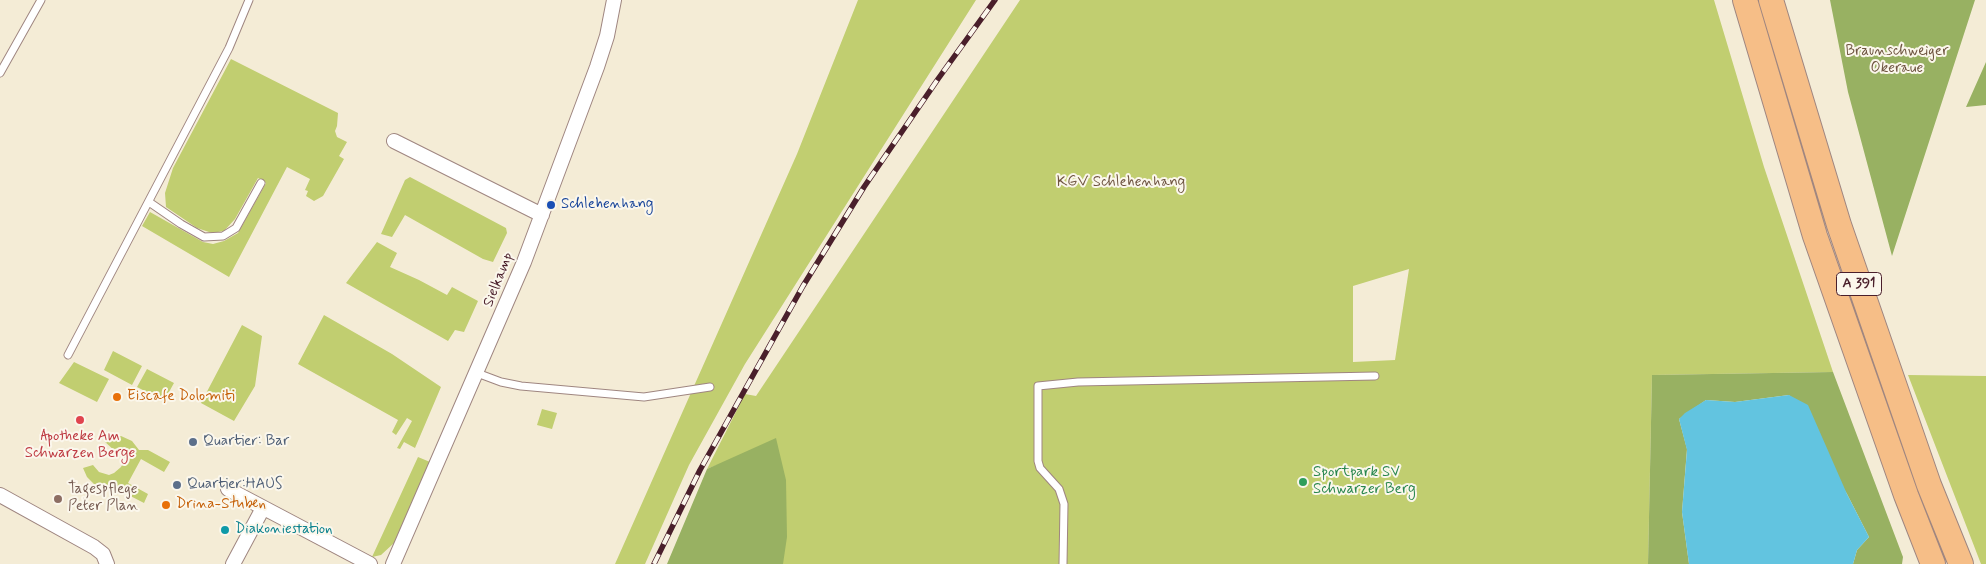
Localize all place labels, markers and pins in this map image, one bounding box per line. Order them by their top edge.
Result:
place label: Schlehenhang [561,196,654,214]
marker: Schlehenhang [545,199,557,211]
place label: Eiscafe Dolomiti [127,388,235,406]
marker: Eiscafe Dolomiti [111,391,123,403]
marker: Apotheke Am Schwarzen Berge [74,414,86,426]
place label: Apotheke Am Schwarzen Berge [25,428,135,463]
place label: Quartier: Bar [203,433,289,451]
marker: Quartier: Bar [187,436,199,448]
place label: Sportpark SV Schwarzer Berg [1313,464,1416,499]
place label: Quartier:HAUS [187,476,283,494]
marker: Sportpark SV Schwarzer Berg [1297,476,1309,488]
marker: Quartier:HAUS [171,479,183,491]
place label: Tagespflege Peter Plan [68,481,138,516]
marker: Tagespflege Peter Plan [52,493,64,505]
place label: Drina-Stuben [176,496,266,514]
marker: Drina-Stuben [160,499,172,511]
place label: Diakoniestation [235,521,333,539]
marker: Diakoniestation [219,524,231,536]

